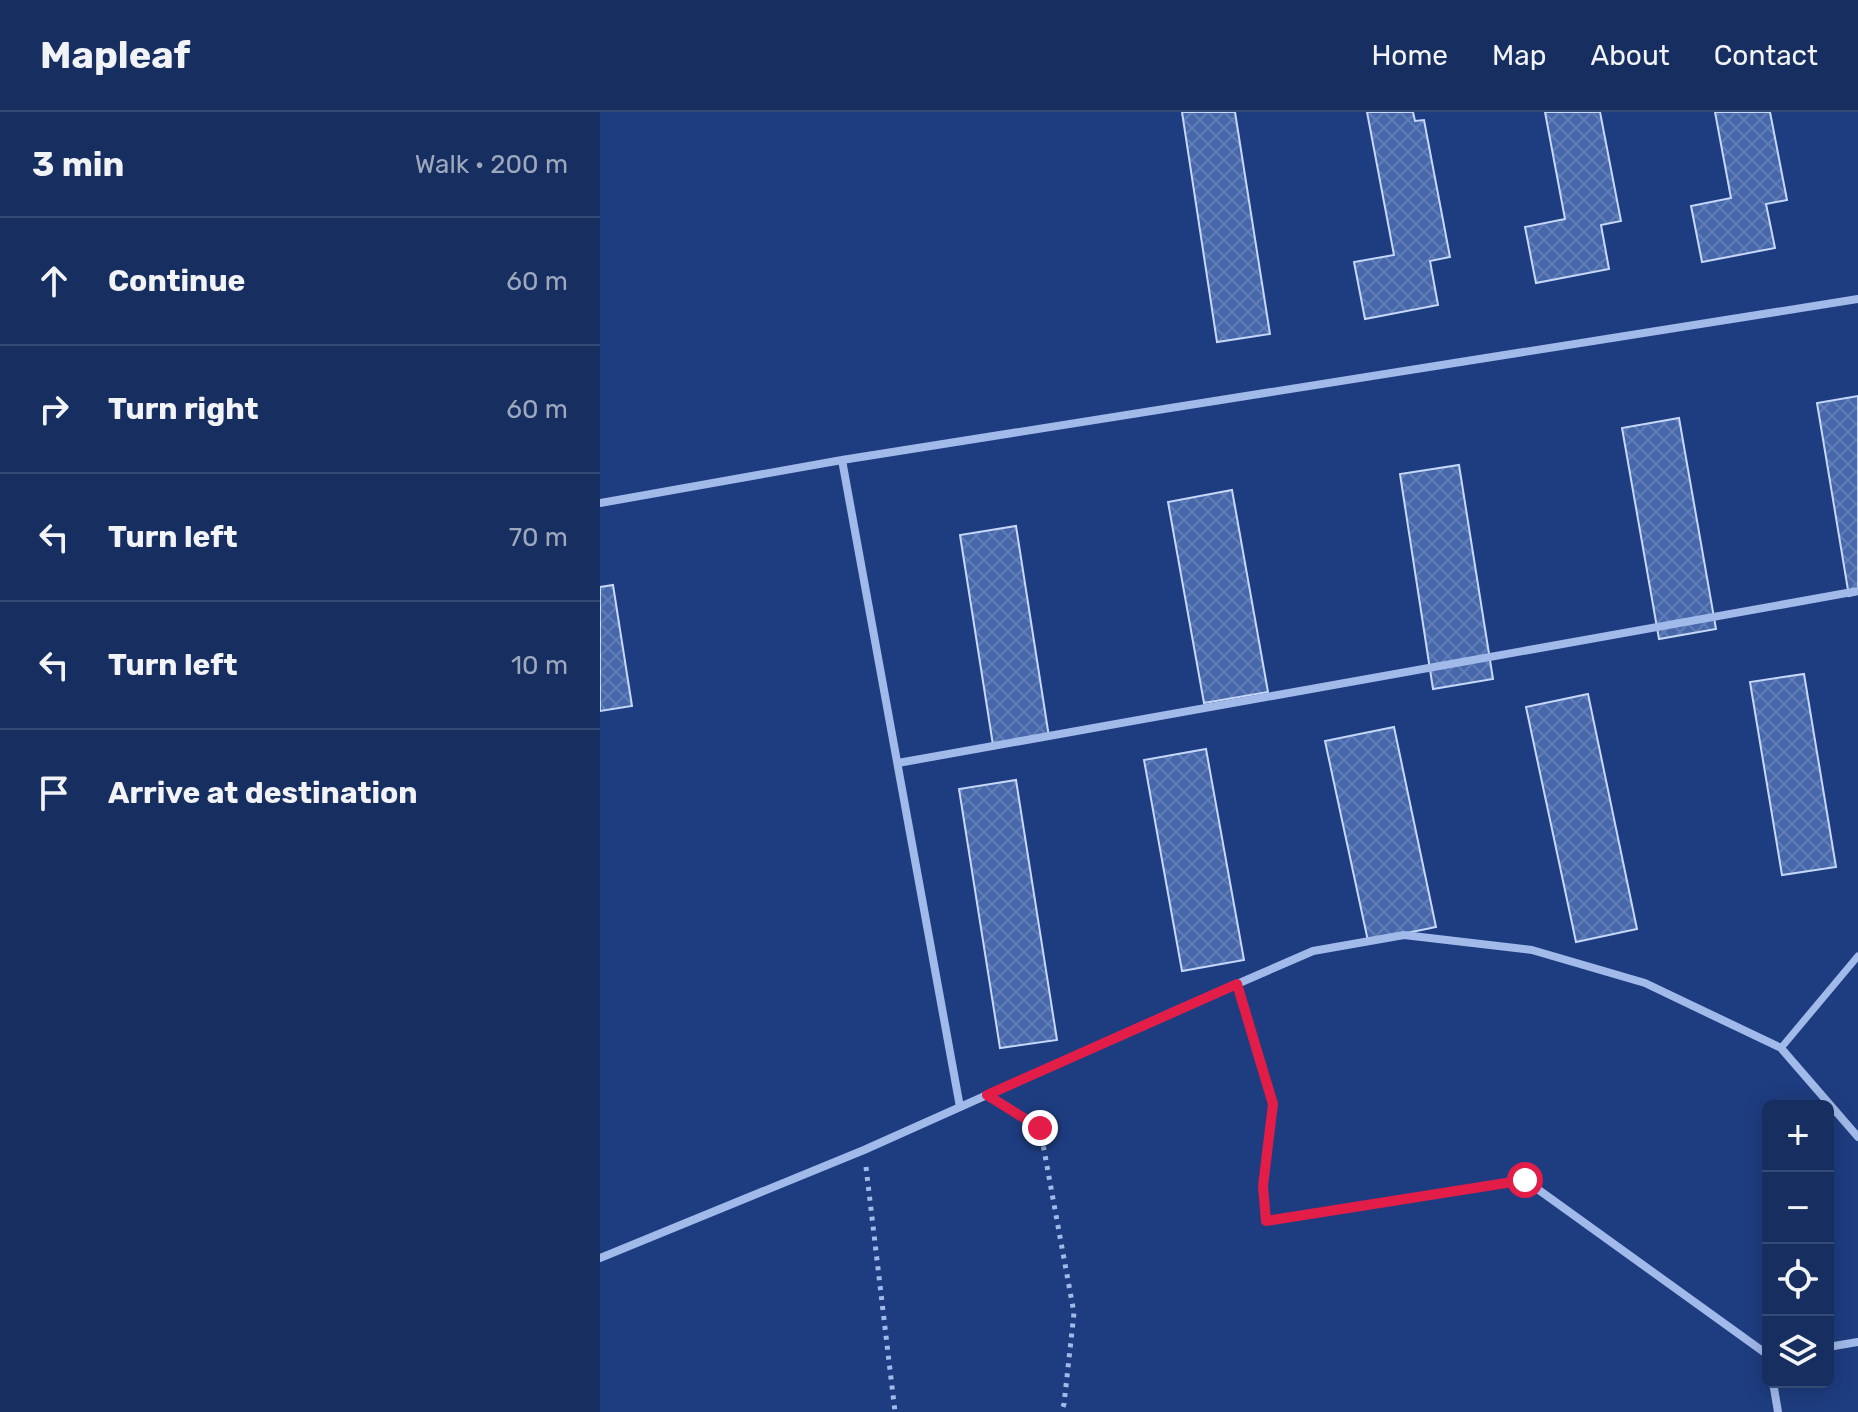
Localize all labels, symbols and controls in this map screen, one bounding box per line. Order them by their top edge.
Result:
text: Mapleaf [40,32,190,78]
text: Home [1371,39,1448,72]
text: Map [1492,39,1546,72]
text: About [1590,39,1670,72]
text: Contact [1714,39,1818,72]
text: 3 min [32,144,124,185]
text: Walk · 200 m [415,149,568,180]
icon: ahead [32,259,76,303]
text: Continue [108,263,245,299]
text: 60 m [506,266,568,297]
icon: right [32,387,76,431]
text: Turn right [108,391,259,427]
text: 60 m [506,394,568,425]
icon: left [32,515,76,559]
text: Turn left [108,519,238,555]
text: 70 m [509,522,568,553]
icon: left [32,643,76,687]
text: Turn left [108,647,238,683]
text: 10 m [511,650,568,681]
icon: arrive [32,771,76,815]
text: Arrive at destination [108,775,418,811]
map controls [1762,1100,1834,1388]
button: + [1762,1100,1834,1172]
route end [1022,1110,1058,1146]
route start [1507,1162,1543,1198]
button: − [1762,1172,1834,1244]
button: locate [1762,1244,1834,1316]
button: layers [1762,1316,1834,1388]

